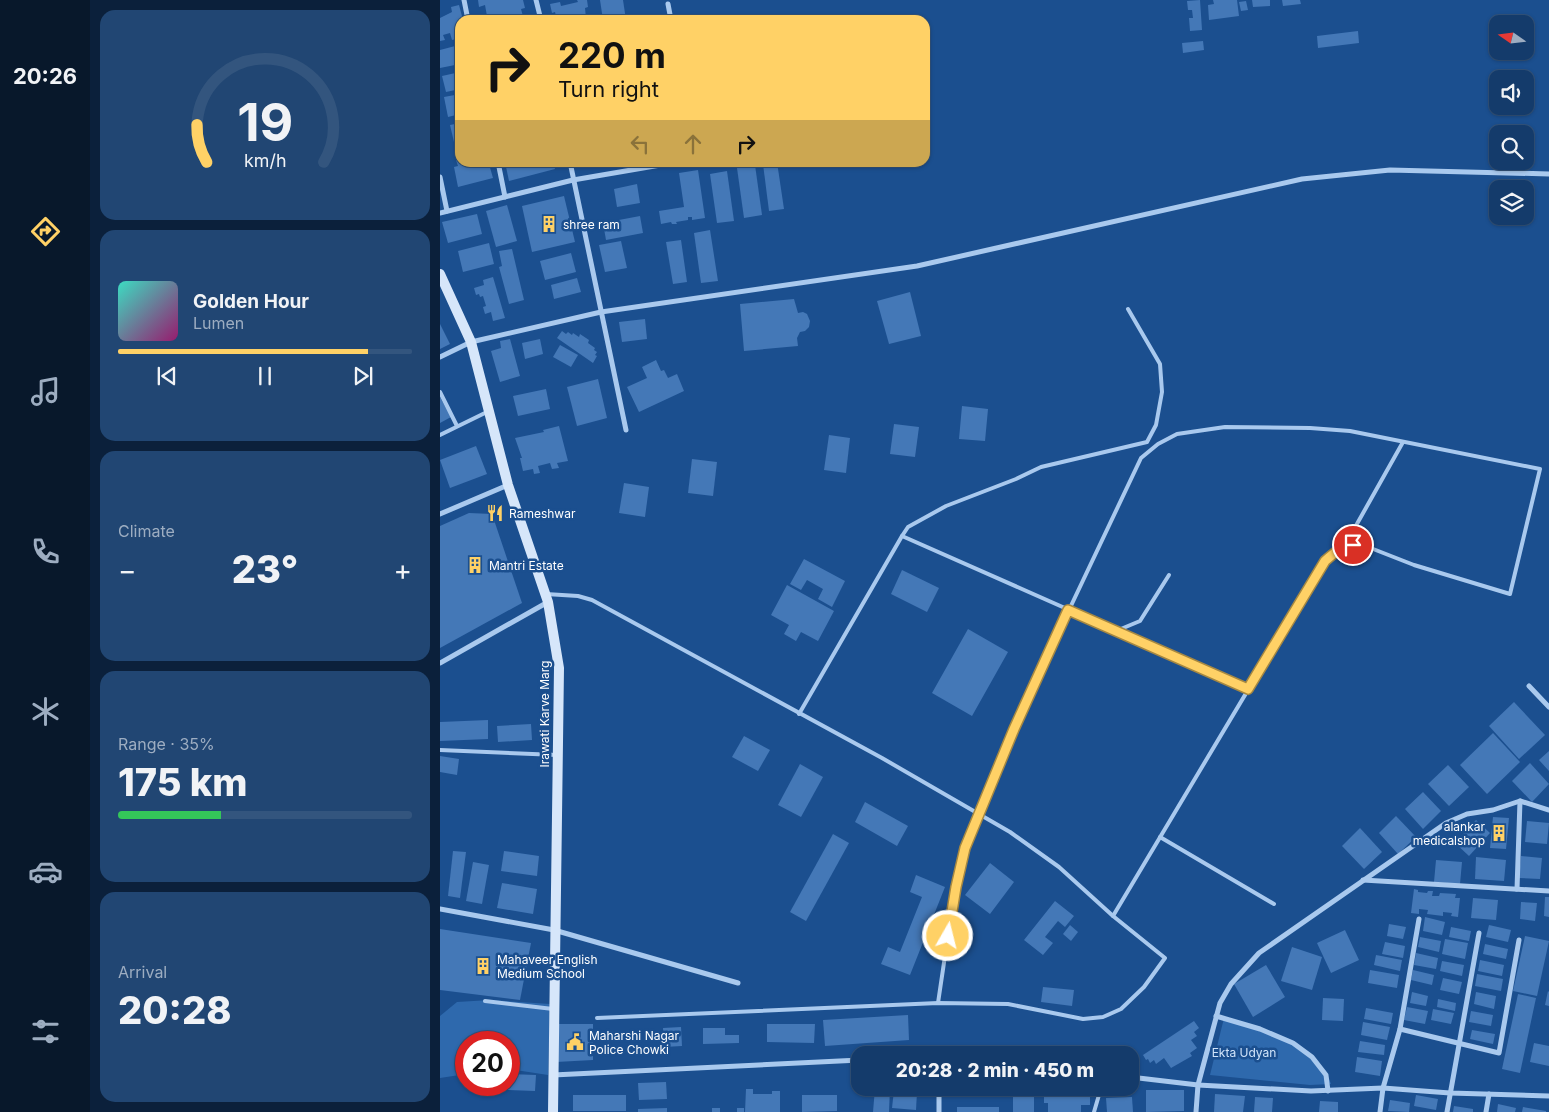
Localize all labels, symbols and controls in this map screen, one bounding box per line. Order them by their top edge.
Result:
north arrow [1489,15,1534,60]
map controls [1489,15,1534,225]
text: 220 m [558,34,666,76]
icon: right [475,35,540,100]
text: 20:26 [13,63,77,89]
button: sound [1489,70,1534,115]
text: Turn right [558,76,659,102]
text: 19 [237,91,293,154]
button: search [1489,125,1534,170]
icon: left [626,130,654,158]
icon: ahead [679,130,707,158]
icon: right [732,130,760,158]
text: km/h [244,150,286,171]
button: layers [1489,180,1534,225]
icon: directions [28,214,63,249]
building icon: shree ram [539,214,559,234]
place label: shree ram [563,217,620,232]
text: Golden Hour [193,290,309,313]
text: Lumen [193,313,244,333]
icon: previous [153,362,181,390]
icon: pause [251,362,279,390]
icon: next [349,362,377,390]
icon: music [28,374,63,409]
restaurant icon: Rameshwar [485,503,505,523]
place label: Rameshwar [509,506,576,521]
text: Climate [118,521,175,541]
pin [1332,524,1374,566]
icon: arrive [1339,531,1367,559]
icon: phone [28,534,63,569]
text: 23° [232,546,298,592]
text: − [118,553,137,587]
text: + [393,553,412,587]
building icon: Mantri Estate [465,555,485,575]
place label: Mantri Estate [489,558,564,573]
street label: Irawati Karve Marg [537,661,552,767]
icon: climate [28,694,63,729]
text: Range · 35% [118,734,215,754]
text: 175 km [118,759,248,805]
place label: alankar medicalshop [1413,819,1485,848]
building icon: alankar medicalshop [1489,823,1509,843]
icon: car [28,854,63,889]
position arrow [921,909,973,961]
place label: Mahaveer English Medium School [497,952,598,981]
building icon: Mahaveer English Medium School [473,956,493,976]
text: Arrival [118,962,167,982]
text: 20:28 [118,987,231,1033]
icon: filters [28,1014,63,1049]
place label: Maharshi Nagar Police Chowki [589,1028,680,1057]
speed limit sign: 20 [455,1031,520,1096]
public building icon: Maharshi Nagar Police Chowki [565,1032,585,1052]
park label: Ekta Udyan [1212,1045,1276,1060]
text: 20:28 · 2 min · 450 m [896,1059,1094,1082]

